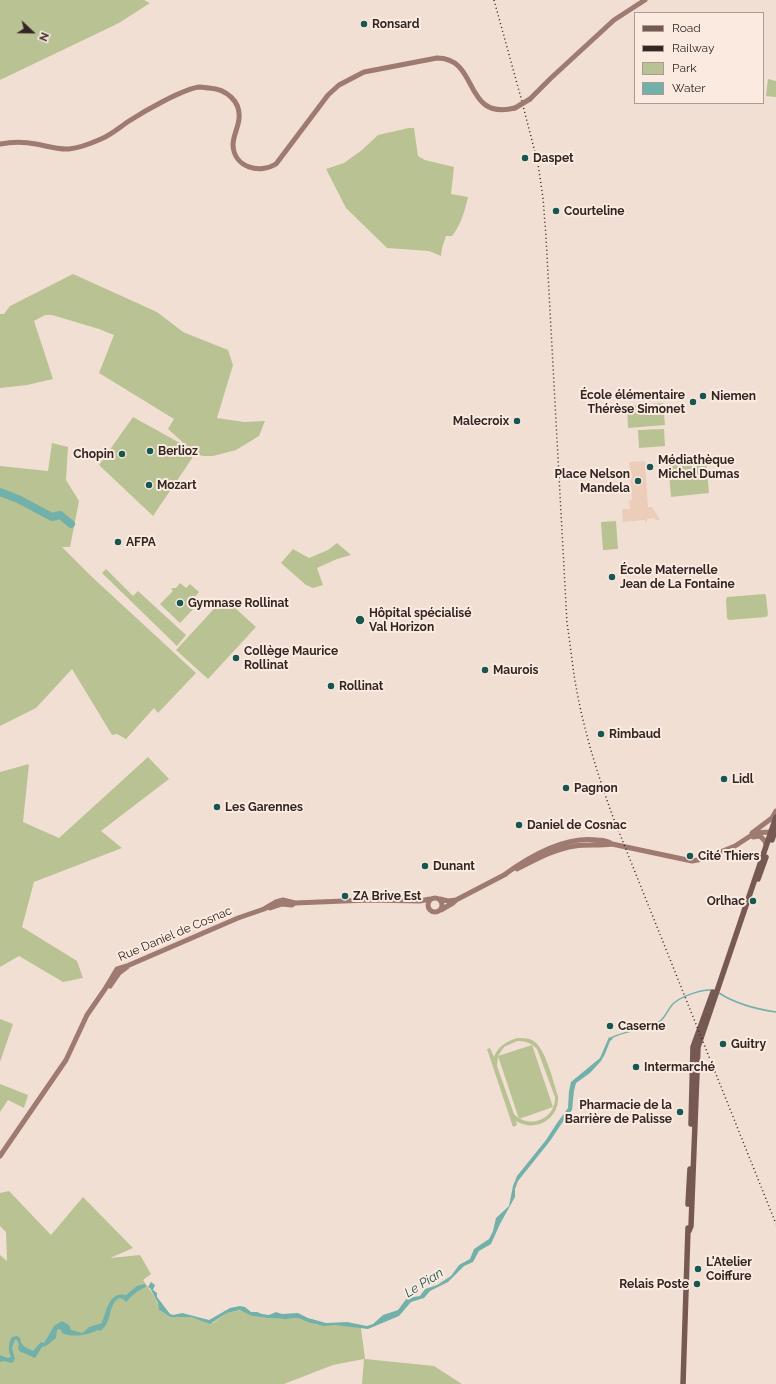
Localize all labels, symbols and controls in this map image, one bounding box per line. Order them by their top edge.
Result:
north arrow [12,12,52,52]
legend [634,12,764,104]
place label: Ronsard [372,17,419,31]
marker: Ronsard [359,19,369,29]
text: Road [672,21,701,35]
text: N [36,30,51,43]
text: Railway [672,41,714,55]
text: Park [672,61,697,75]
text: Water [672,81,706,95]
place label: Daspet [533,151,574,165]
marker: Daspet [520,153,530,163]
place label: Courteline [564,204,625,218]
marker: Courteline [551,206,561,216]
place label: École élémentaire Thérèse Simonet [580,388,685,416]
place label: Niemen [711,389,756,403]
marker: Niemen [698,391,708,401]
marker: École élémentaire Thérèse Simonet [688,397,698,407]
place label: Malecroix [453,414,509,428]
marker: Malecroix [512,416,522,426]
place label: Berlioz [158,444,198,458]
marker: Berlioz [145,446,155,456]
place label: Chopin [73,447,114,461]
marker: Chopin [117,449,127,459]
place label: Médiathèque Michel Dumas [658,453,739,481]
marker: Médiathèque Michel Dumas [645,462,655,472]
place label: Place Nelson Mandela [555,467,630,495]
marker: Place Nelson Mandela [633,476,643,486]
place label: Mozart [157,478,196,492]
marker: Mozart [144,480,154,490]
place label: AFPA [126,535,156,549]
marker: AFPA [113,537,123,547]
place label: École Maternelle Jean de La Fontaine [620,563,735,591]
marker: École Maternelle Jean de La Fontaine [607,572,617,582]
place label: Gymnase Rollinat [188,596,289,610]
marker: Gymnase Rollinat [175,598,185,608]
place label: Hôpital spécialisé Val Horizon [369,606,471,634]
marker: Hôpital spécialisé Val Horizon [354,614,366,626]
place label: Collège Maurice Rollinat [244,644,338,672]
marker: Collège Maurice Rollinat [231,653,241,663]
place label: Maurois [493,663,538,677]
marker: Maurois [480,665,490,675]
place label: Rollinat [339,679,383,693]
marker: Rollinat [326,681,336,691]
place label: Rimbaud [609,727,661,741]
marker: Rimbaud [596,729,606,739]
place label: Lidl [732,772,754,786]
marker: Lidl [719,774,729,784]
place label: Pagnon [574,781,618,795]
marker: Pagnon [561,783,571,793]
place label: Les Garennes [225,800,303,814]
marker: Les Garennes [212,802,222,812]
place label: Daniel de Cosnac [527,818,627,832]
marker: Daniel de Cosnac [514,820,524,830]
place label: Cité Thiers [698,849,759,863]
marker: Cité Thiers [685,851,695,861]
place label: Dunant [433,859,475,873]
marker: Dunant [420,861,430,871]
place label: ZA Brive Est [353,889,421,903]
marker: ZA Brive Est [340,891,350,901]
place label: Orlhac [707,894,745,908]
marker: Orlhac [748,896,758,906]
street label: Rue Daniel de Cosnac [116,904,234,964]
place label: Caserne [618,1019,665,1033]
marker: Caserne [605,1021,615,1031]
place label: Guitry [731,1037,766,1051]
marker: Guitry [718,1039,728,1049]
place label: Intermarché [644,1060,715,1074]
marker: Intermarché [631,1062,641,1072]
place label: Pharmacie de la Barrière de Palisse [565,1098,672,1126]
marker: Pharmacie de la Barrière de Palisse [675,1107,685,1117]
place label: L'Atelier Coiffure [706,1255,752,1283]
marker: L'Atelier Coiffure [693,1264,703,1274]
water label: Le Pian [402,1265,446,1301]
place label: Relais Poste [619,1277,689,1291]
marker: Relais Poste [692,1279,702,1289]

